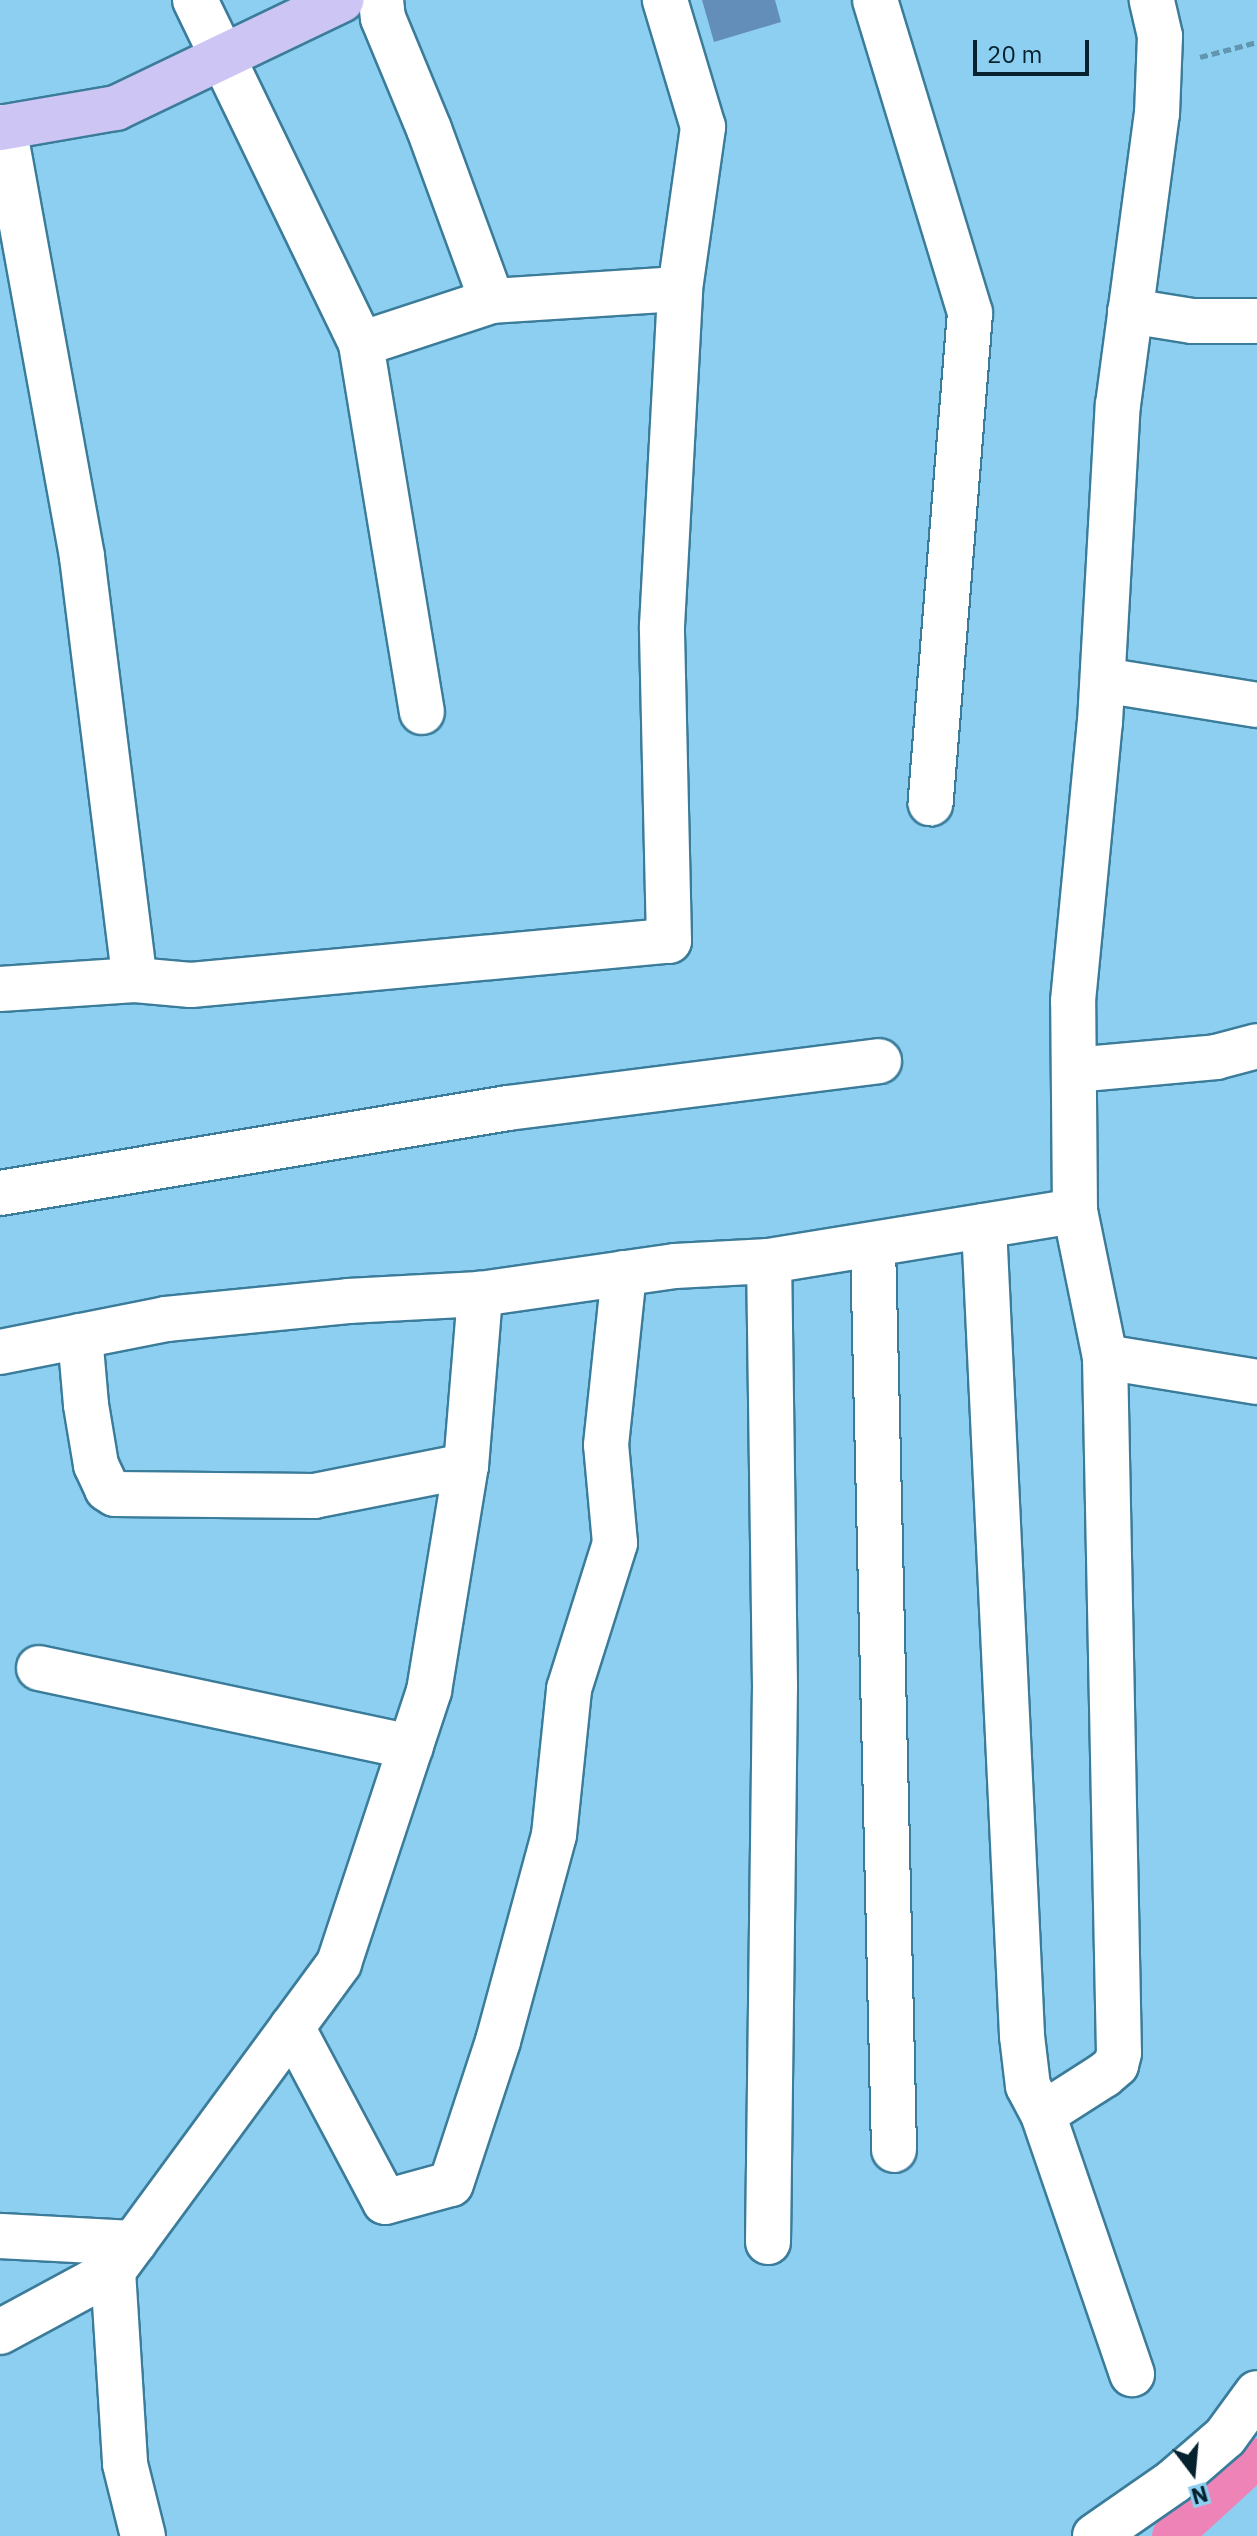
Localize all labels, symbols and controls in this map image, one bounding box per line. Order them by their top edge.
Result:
scale bar [977,24,1093,74]
text: 20 m [987,38,1042,70]
north arrow [1153,2432,1233,2512]
text: N [1188,2479,1211,2512]

